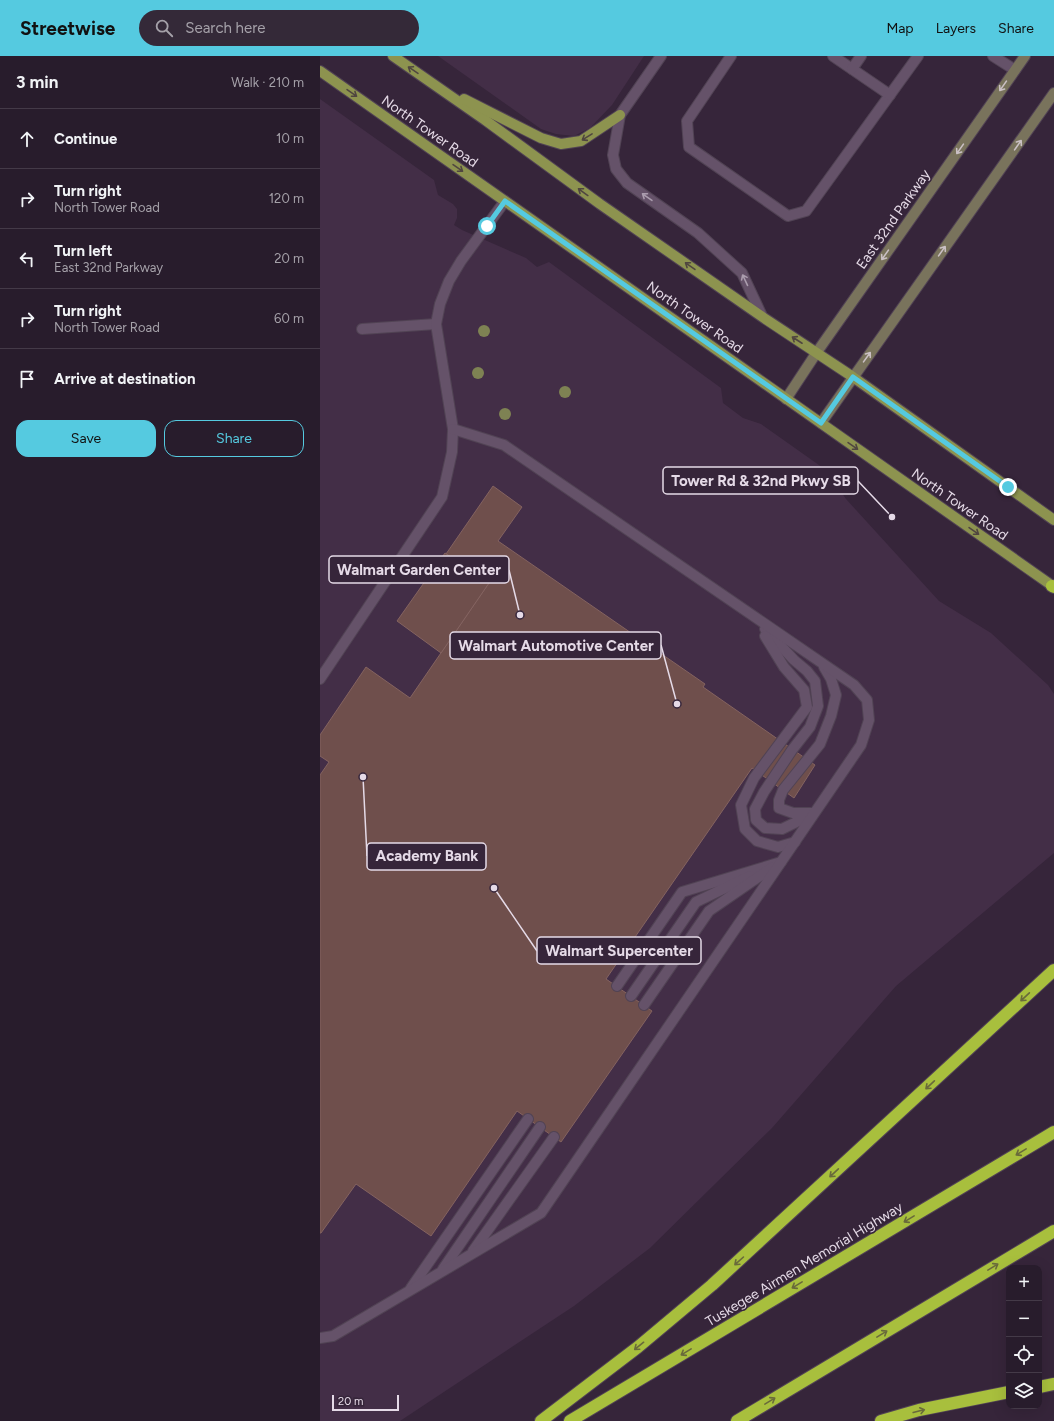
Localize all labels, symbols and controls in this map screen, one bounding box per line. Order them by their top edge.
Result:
search box [139,10,419,46]
text: Streetwise [20,17,115,40]
icon: search [153,17,175,39]
text: Search here [185,19,265,37]
text: Map [886,20,914,37]
text: Layers [936,20,976,37]
text: Share [998,20,1034,37]
one-way arrow [408,66,419,74]
text: 3 min [16,72,58,92]
text: Walk · 210 m [231,75,304,90]
one-way arrow [999,81,1007,92]
one-way arrow [346,89,357,97]
street label: North Tower Road [378,92,481,171]
icon: ahead [16,128,38,150]
text: Continue [54,130,117,148]
text: 10 m [276,131,304,146]
one-way arrow [582,133,593,142]
one-way arrow [1013,139,1022,150]
one-way arrow [956,143,964,154]
one-way arrow [453,164,464,172]
street label: East 32nd Parkway [853,166,934,272]
text: Turn right [54,182,122,200]
icon: right [16,188,38,210]
one-way arrow [578,188,589,196]
text: 120 m [269,191,304,206]
one-way arrow [642,193,653,201]
text: North Tower Road [54,200,160,215]
route start [478,217,496,235]
text: Turn left [54,242,112,260]
one-way arrow [938,245,946,256]
icon: left [16,248,38,270]
one-way arrow [881,249,889,260]
text: 20 m [274,251,304,266]
text: East 32nd Parkway [54,260,163,275]
one-way arrow [685,262,696,270]
one-way arrow [741,275,748,287]
street label: North Tower Road [643,278,746,357]
text: Turn right [54,302,122,320]
icon: right [16,308,38,330]
text: 60 m [274,311,304,326]
text: North Tower Road [54,320,160,335]
one-way arrow [791,335,803,343]
one-way arrow [863,351,871,362]
icon: arrive [16,368,38,390]
text: Arrive at destination [54,370,195,388]
button: Save [16,420,156,457]
button: Share [164,420,304,457]
one-way arrow [847,442,858,450]
street label: North Tower Road [908,465,1011,544]
callout: Tower Rd & 32nd Pkwy SB [663,467,858,494]
text: Tower Rd & 32nd Pkwy SB [671,472,851,490]
route end [999,478,1017,496]
one-way arrow [968,527,979,535]
callout: Walmart Garden Center [329,556,509,583]
text: Walmart Garden Center [337,561,501,579]
callout: Walmart Automotive Center [450,632,661,659]
text: Walmart Automotive Center [458,637,654,655]
callout: Academy Bank [367,843,486,870]
text: Academy Bank [376,847,478,865]
callout: Walmart Supercenter [537,937,701,964]
text: Walmart Supercenter [545,942,693,960]
one-way arrow [1020,992,1030,1002]
one-way arrow [925,1080,935,1090]
one-way arrow [1015,1148,1026,1156]
one-way arrow [830,1168,840,1177]
street label: Tuskegee Airmen Memorial Highway [703,1198,906,1330]
one-way arrow [903,1215,915,1223]
one-way arrow [734,1256,744,1265]
one-way arrow [987,1263,999,1271]
map controls [1006,1265,1042,1409]
button: + [1006,1265,1042,1301]
one-way arrow [791,1282,803,1290]
button: − [1006,1301,1042,1337]
one-way arrow [876,1330,888,1338]
button: locate [1006,1337,1042,1373]
one-way arrow [634,1342,645,1350]
one-way arrow [680,1348,692,1356]
button: layers [1006,1373,1042,1409]
scale bar [332,1393,399,1412]
text: 20 m [338,1395,363,1408]
one-way arrow [764,1397,775,1405]
one-way arrow [912,1406,925,1414]

